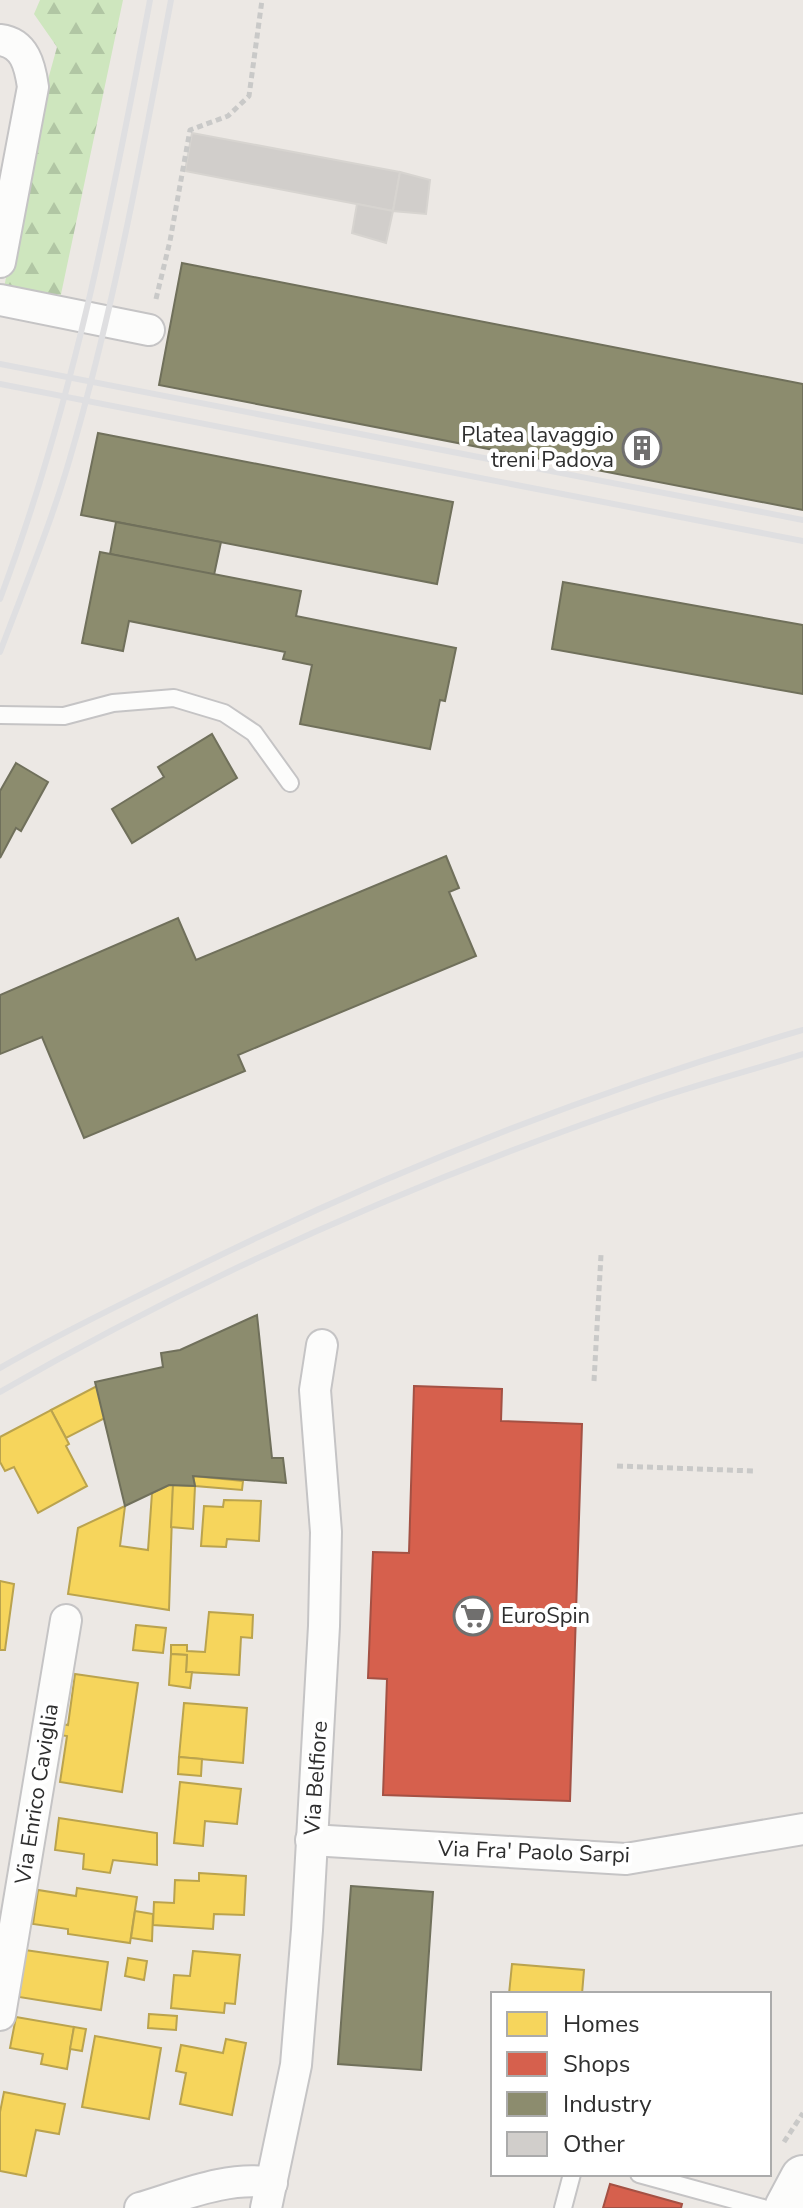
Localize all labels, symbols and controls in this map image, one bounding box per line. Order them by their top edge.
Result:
place label: Platea lavaggio treni Padova [461,420,614,475]
building icon: Platea lavaggio treni Padova [621,427,663,469]
supermarket icon: EuroSpin [452,1595,494,1637]
place label: EuroSpin [501,1601,590,1631]
street label: Via Enrico Caviglia [8,1702,66,1887]
street label: Via Belfiore [297,1720,335,1837]
street label: Via Fra' Paolo Sarpi [437,1834,630,1870]
legend [491,1992,771,2176]
text: Homes [563,2008,639,2040]
text: Shops [563,2048,630,2080]
text: Industry [563,2088,652,2120]
text: Other [563,2128,625,2160]

